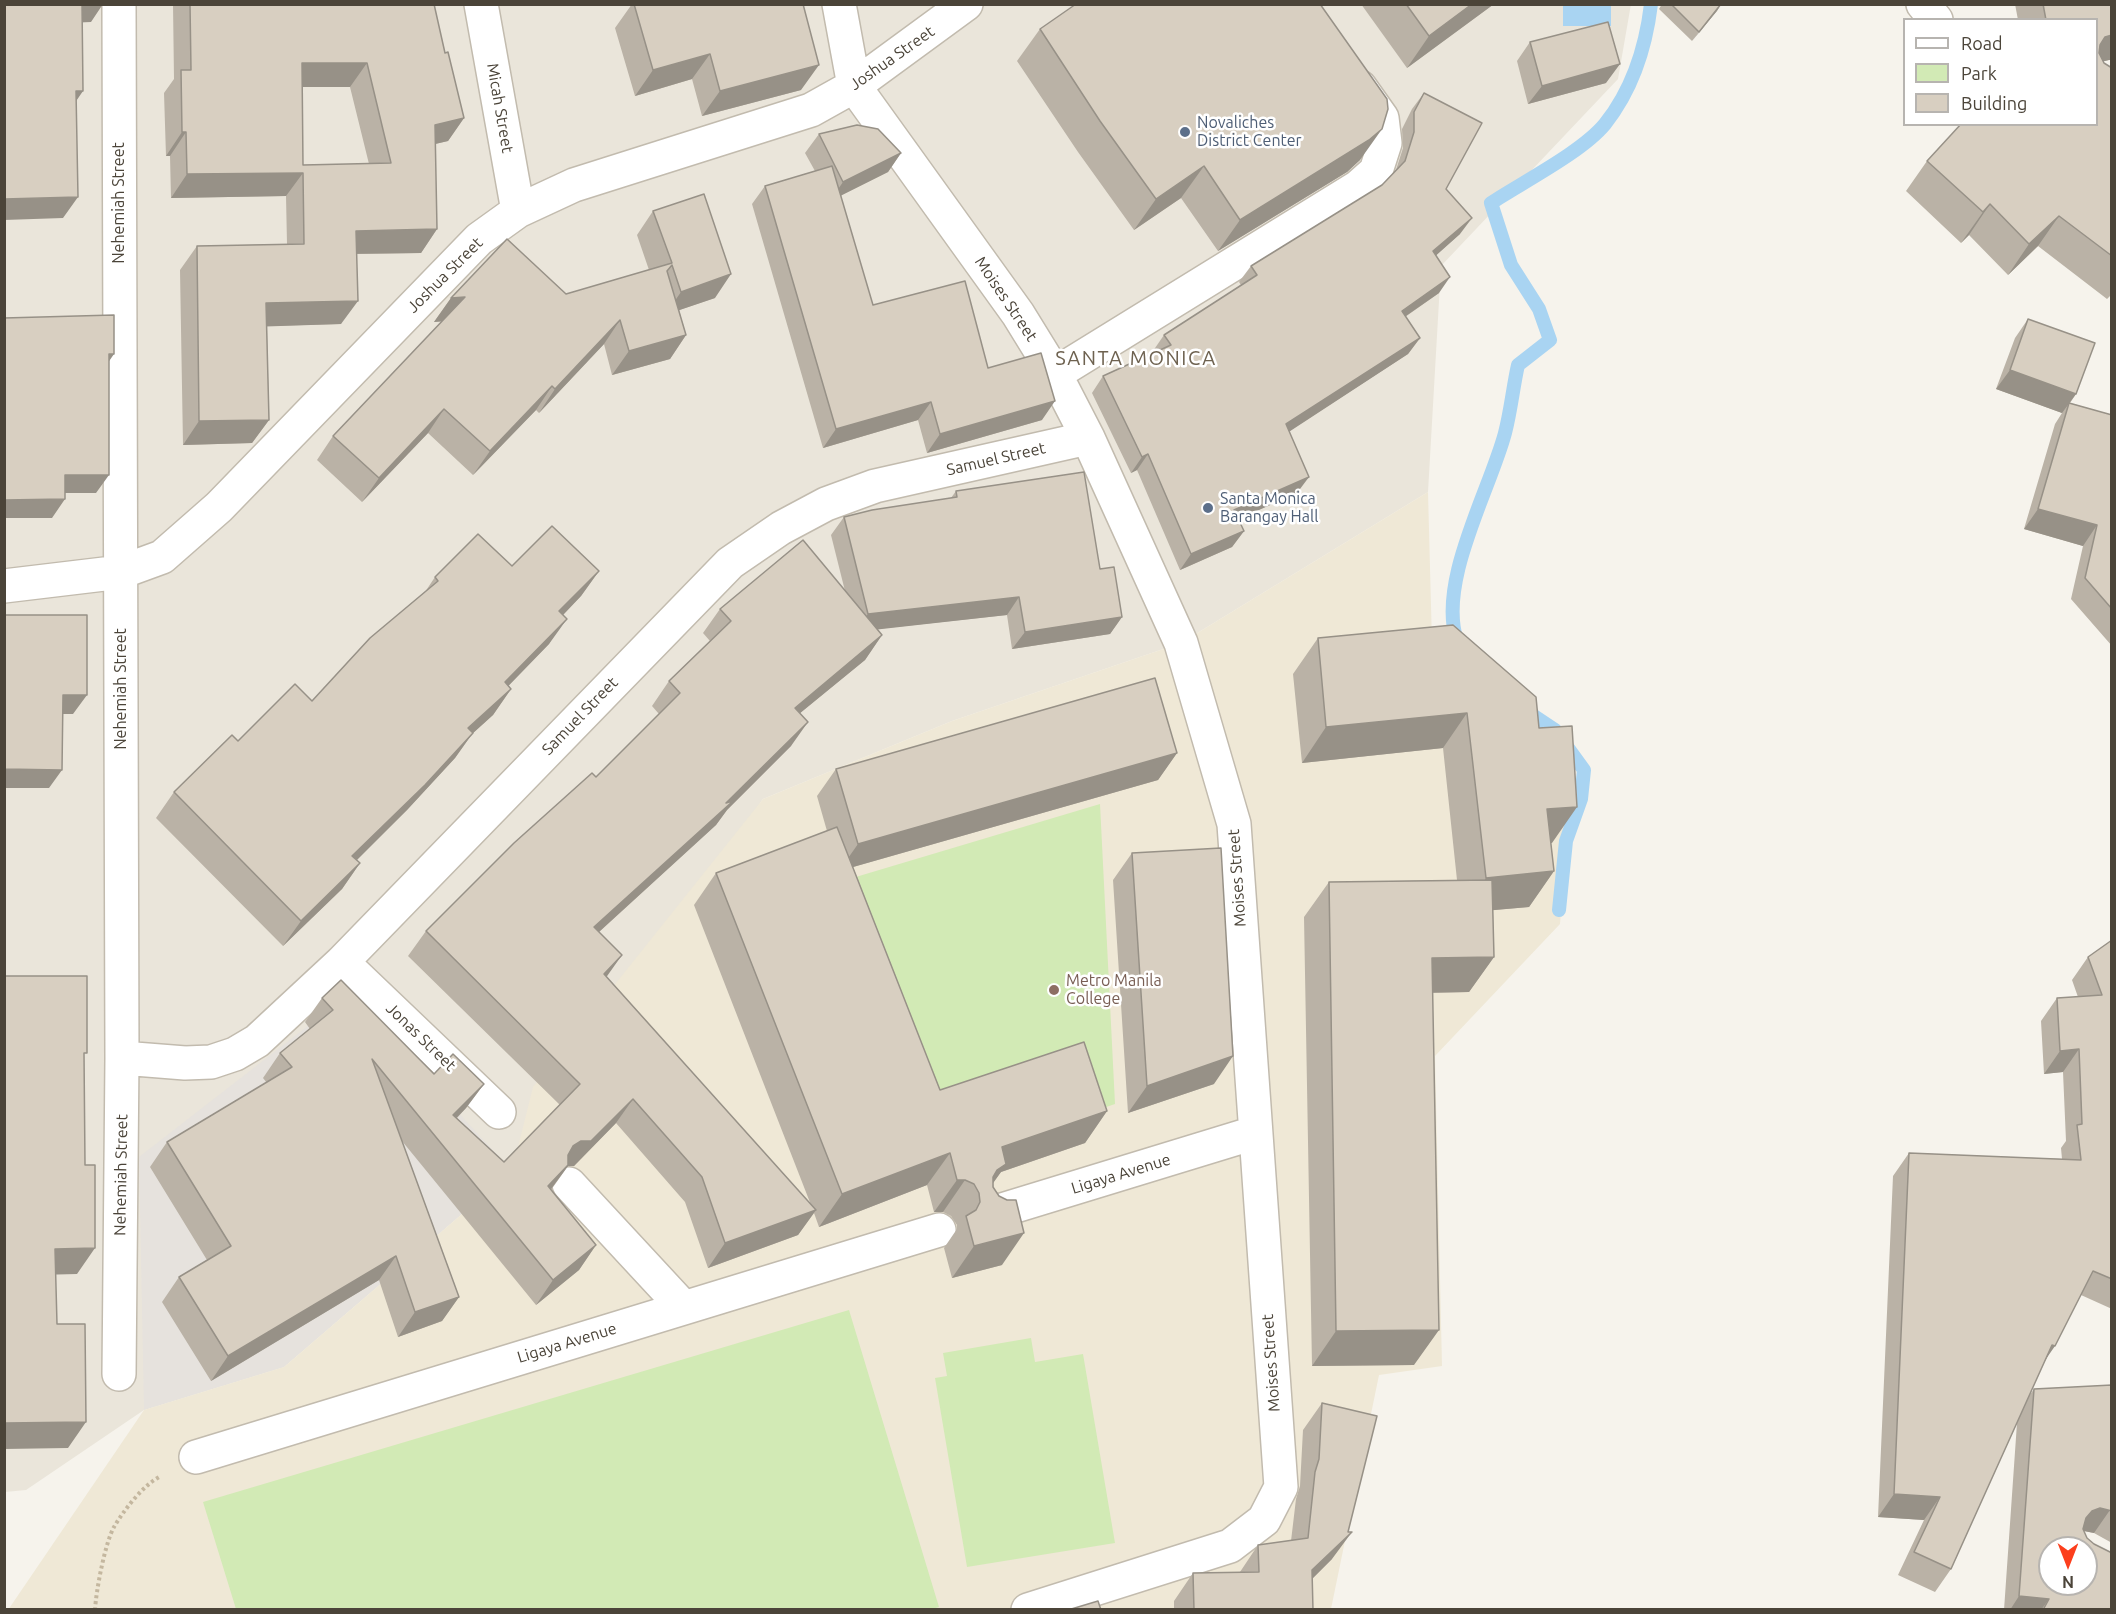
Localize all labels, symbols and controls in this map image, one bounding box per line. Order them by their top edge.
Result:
legend [1903,18,2098,126]
street label: Joshua Street [846,22,938,94]
text: Road [1961,33,2003,53]
street label: Micah Street [483,62,517,154]
text: Park [1961,63,1997,83]
text: Building [1961,93,2027,113]
place label: Novaliches District Center [1197,113,1302,151]
marker: Novaliches District Center [1178,125,1192,139]
street label: Nehemiah Street [109,142,129,264]
street label: Joshua Street [403,233,487,317]
street label: Moises Street [971,253,1041,345]
district label: SANTA MONICA [1055,346,1217,370]
street label: Samuel Street [945,438,1047,480]
place label: Santa Monica Barangay Hall [1220,489,1318,527]
marker: Santa Monica Barangay Hall [1201,501,1215,515]
street label: Nehemiah Street [111,628,131,750]
street label: Samuel Street [538,673,622,759]
street label: Moises Street [1224,828,1250,928]
place label: Metro Manila College [1066,971,1162,1009]
marker: Metro Manila College [1047,983,1061,997]
street label: Jonas Street [382,999,460,1075]
street label: Nehemiah Street [110,1114,132,1236]
street label: Ligaya Avenue [1069,1150,1173,1198]
street label: Moises Street [1258,1313,1284,1413]
street label: Ligaya Avenue [515,1319,619,1367]
north arrow [2038,1536,2098,1596]
text: N [2062,1573,2074,1591]

